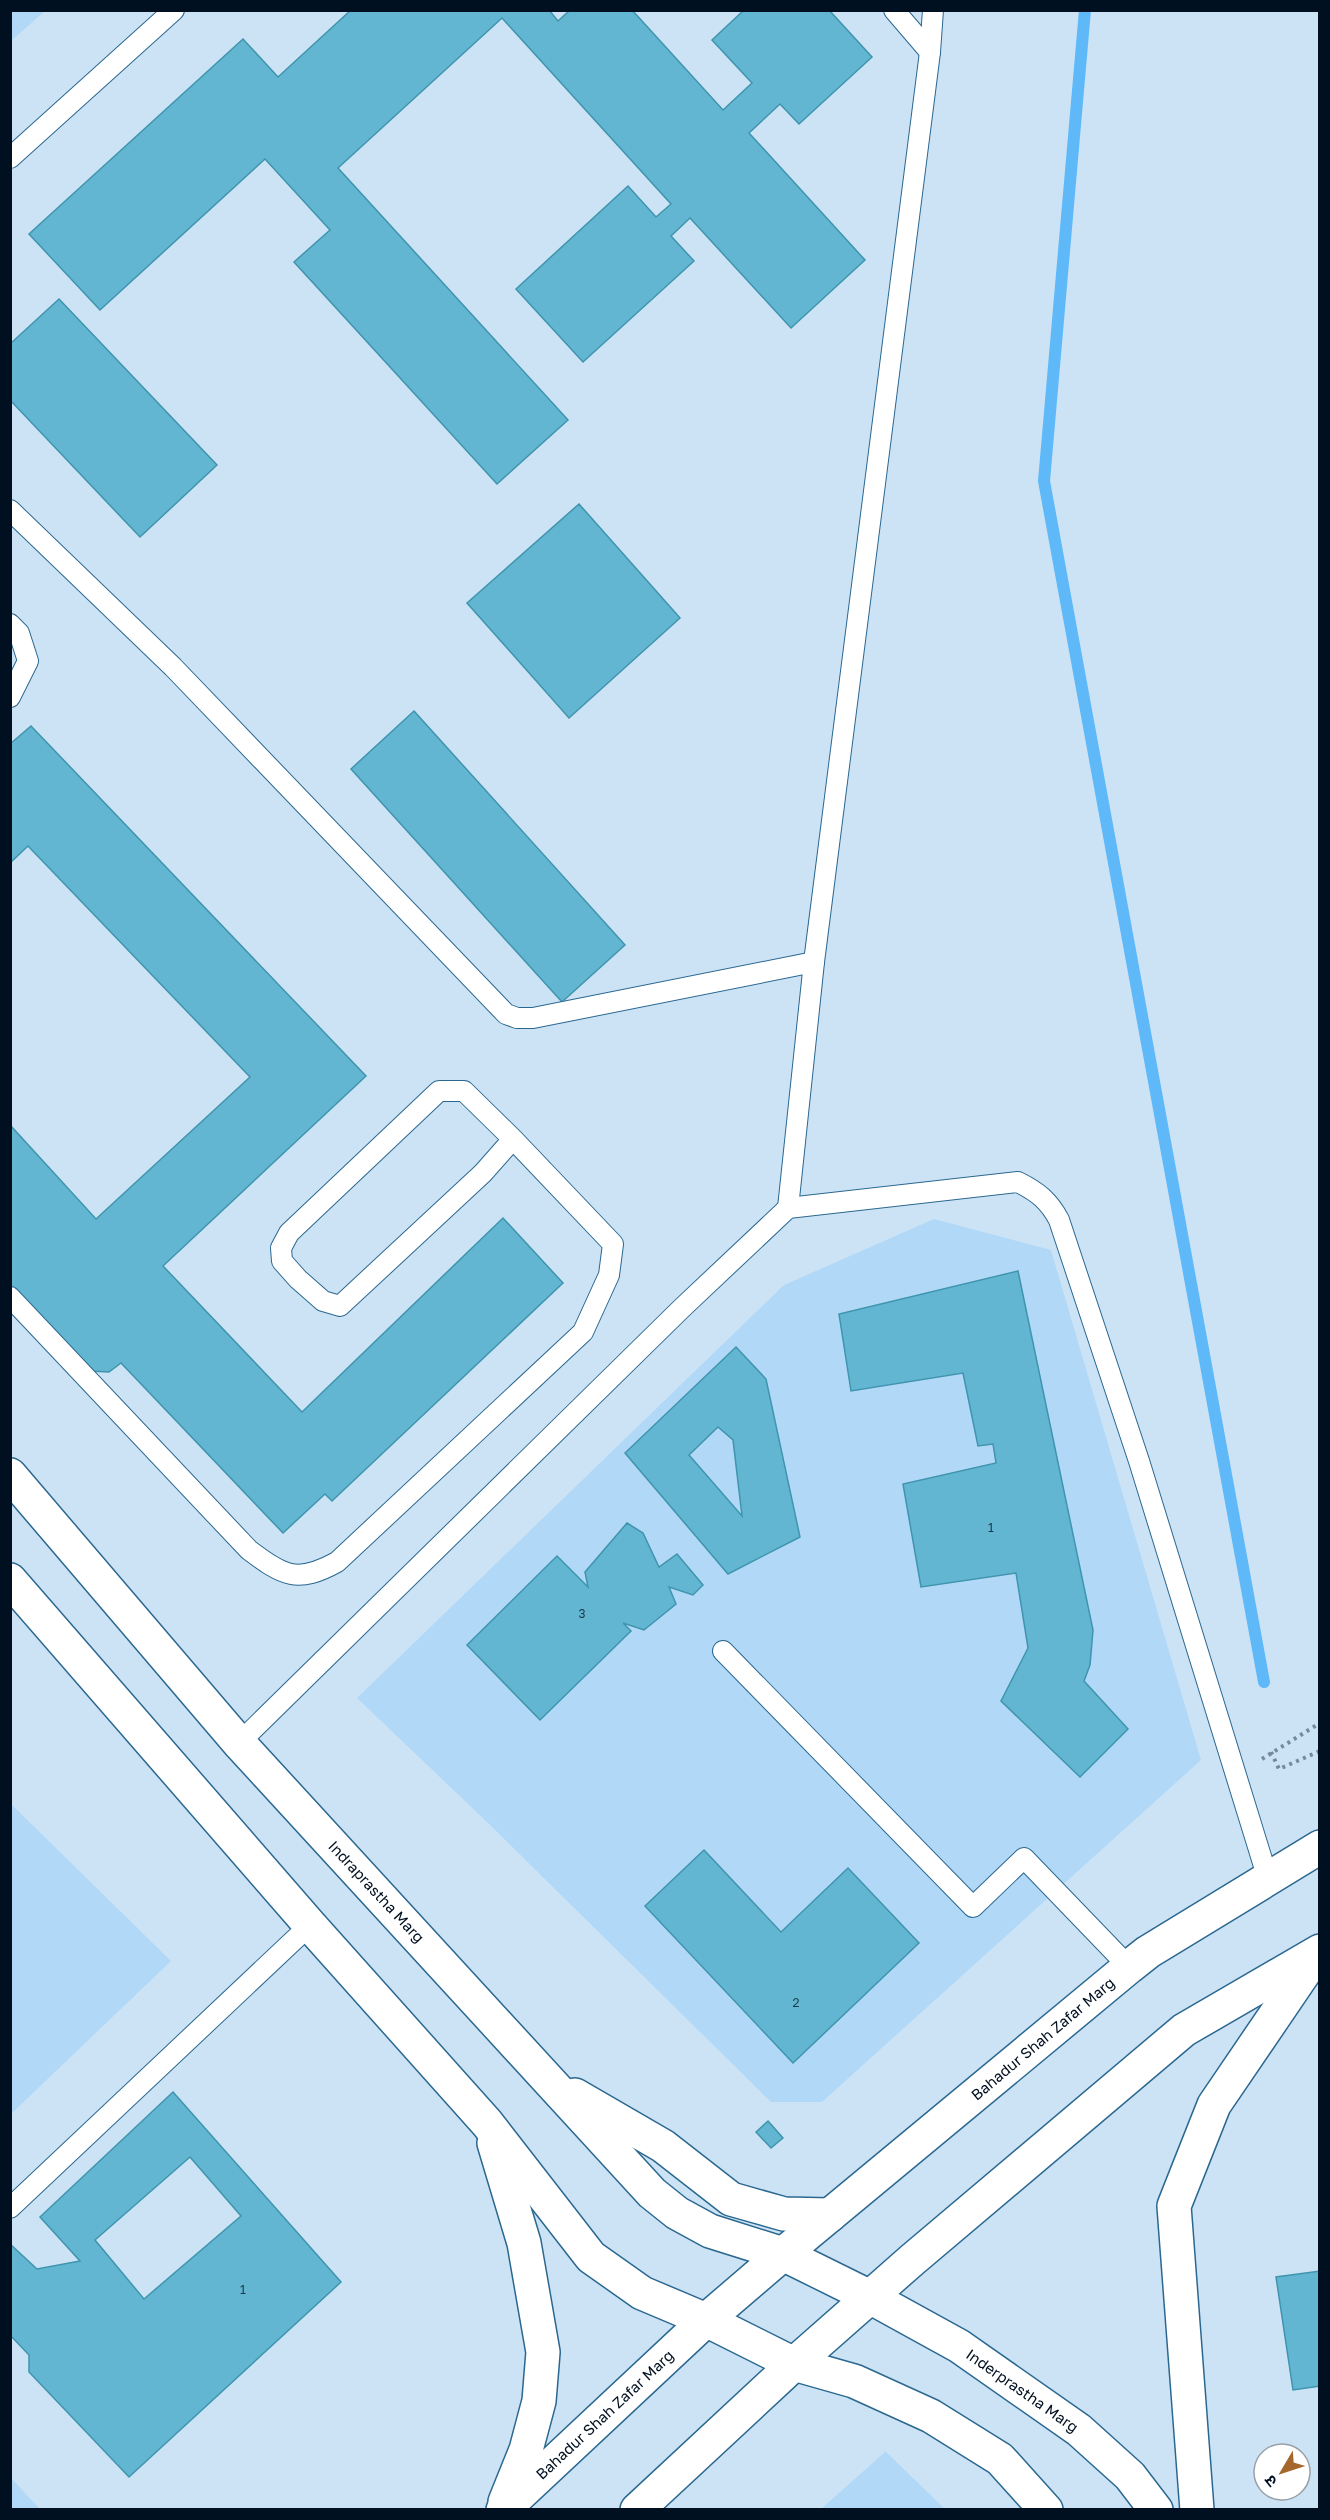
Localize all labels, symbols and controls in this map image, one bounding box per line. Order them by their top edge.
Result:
house number: 1 [988,1520,994,1535]
house number: 3 [578,1606,586,1621]
street label: Indraprastha Marg [325,1837,428,1946]
street label: Bahadur Shah Zafar Marg [967,1973,1118,2103]
house number: 2 [793,1995,800,2010]
house number: 1 [240,2282,246,2297]
street label: Inderprastha Marg [963,2345,1082,2436]
street label: Bahadur Shah Zafar Marg [532,2346,677,2483]
north arrow [1252,2442,1312,2502]
text: उ [1259,2471,1281,2491]

